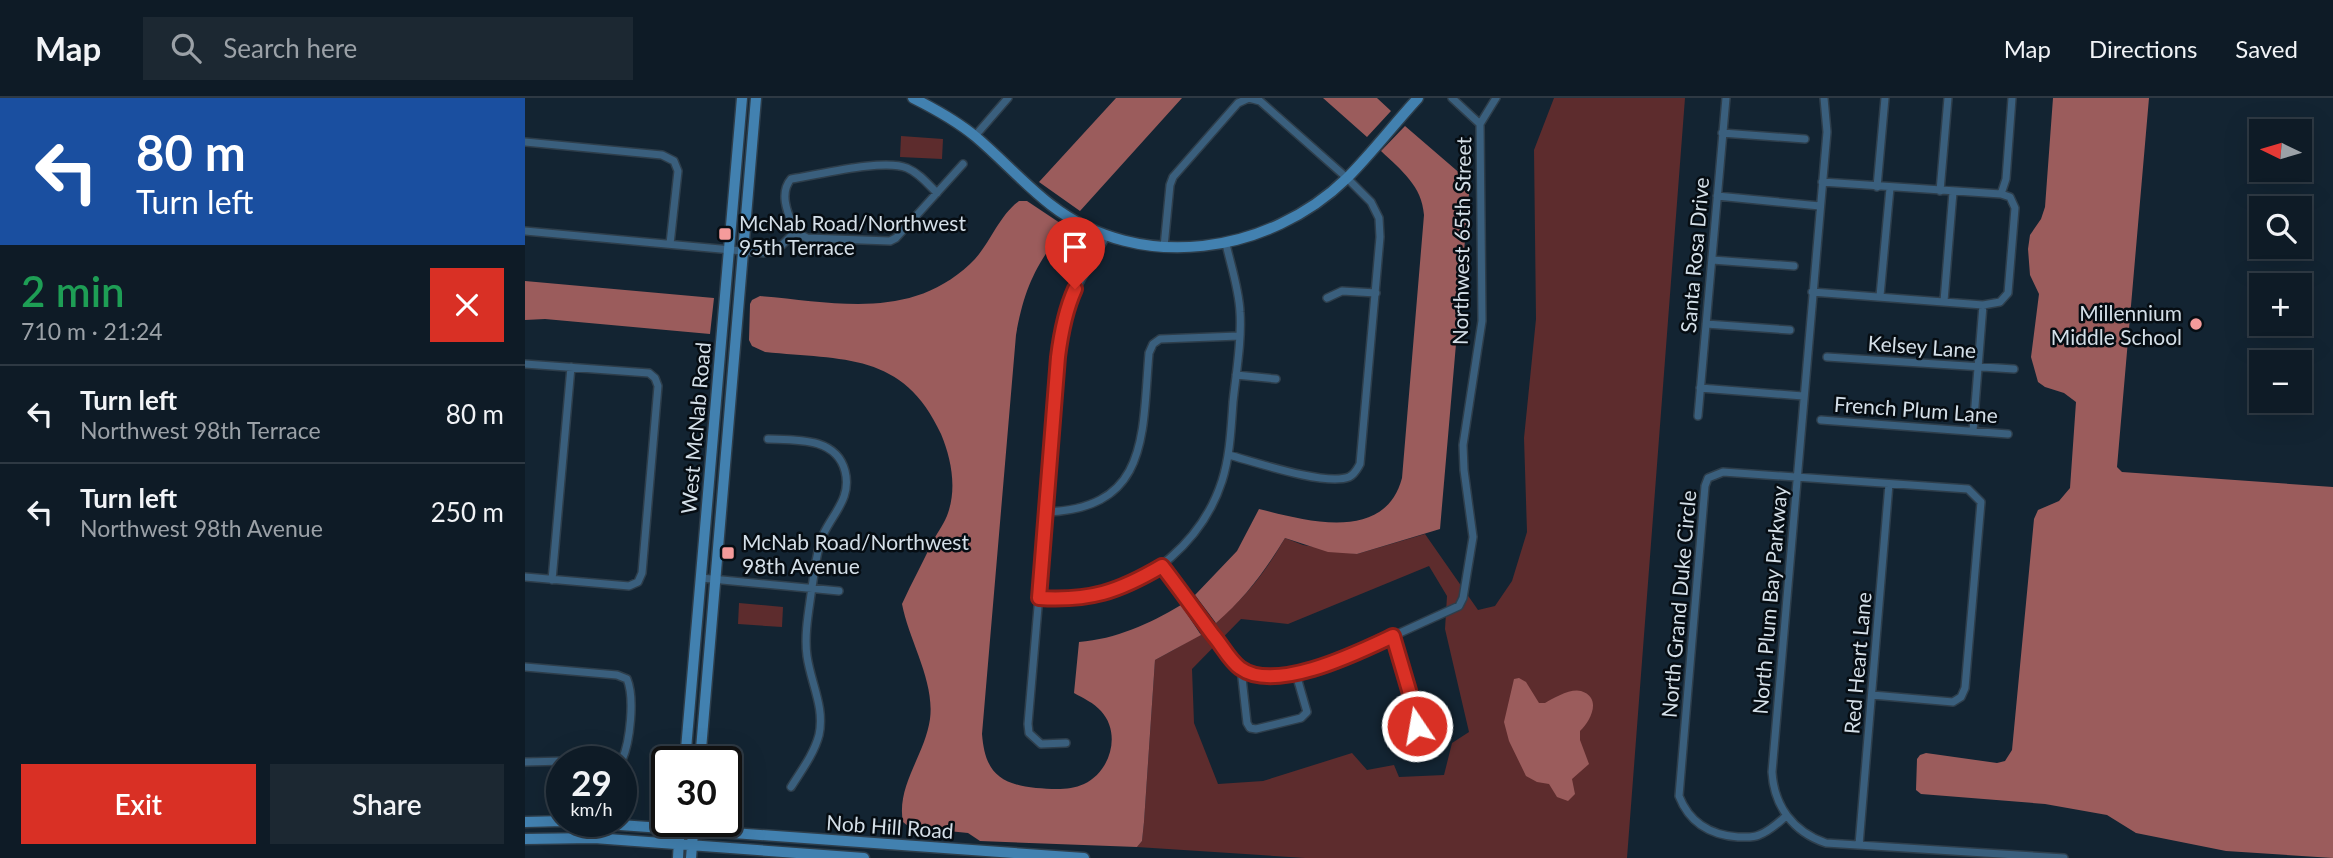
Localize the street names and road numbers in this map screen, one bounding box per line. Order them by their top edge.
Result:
street label: Northwest 65th Street [1447,136,1475,345]
street label: Santa Rosa Drive [1675,176,1713,334]
street label: Kelsey Lane [1867,330,1977,362]
street label: West McNab Road [675,341,715,515]
street label: French Plum Lane [1833,391,1999,427]
street label: North Plum Bay Parkway [1747,484,1791,715]
street label: North Grand Duke Circle [1656,489,1700,719]
street label: Red Heart Lane [1838,591,1876,735]
street label: Nob Hill Road [826,809,954,843]

